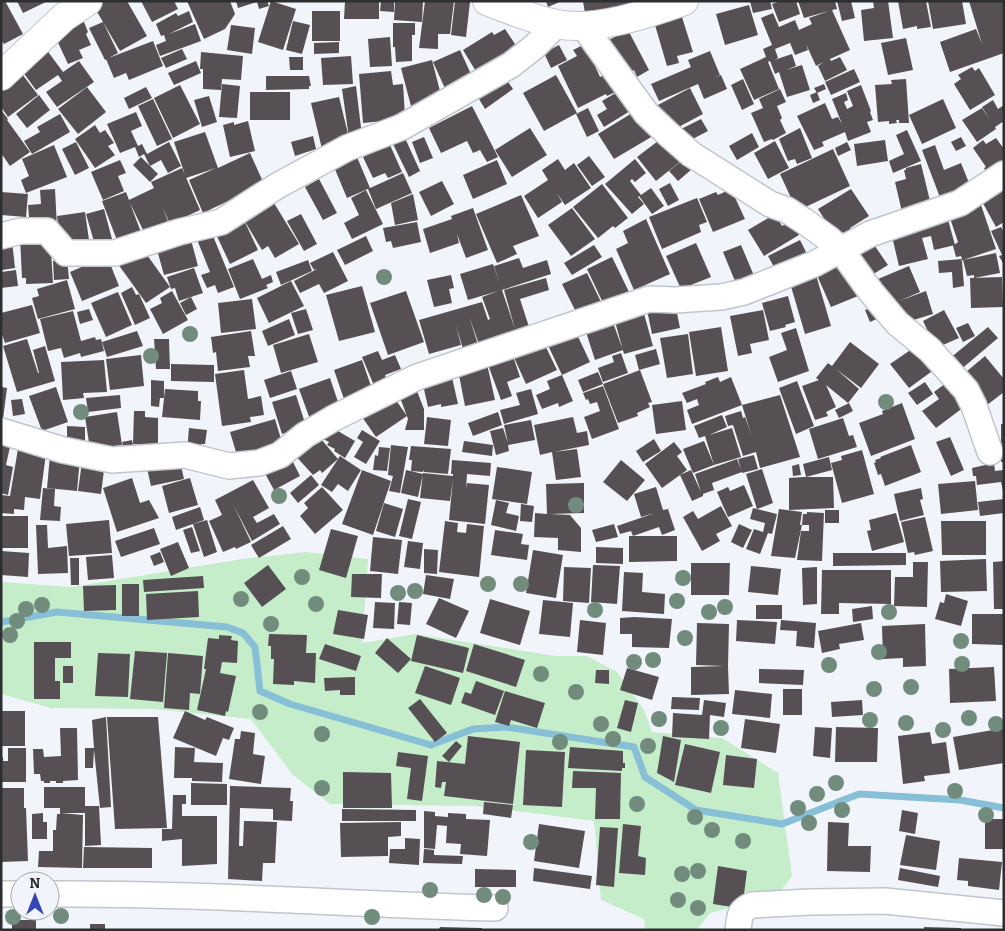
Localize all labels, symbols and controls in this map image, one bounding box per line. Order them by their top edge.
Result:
north arrow [10,871,60,921]
text: N [30,875,41,892]

